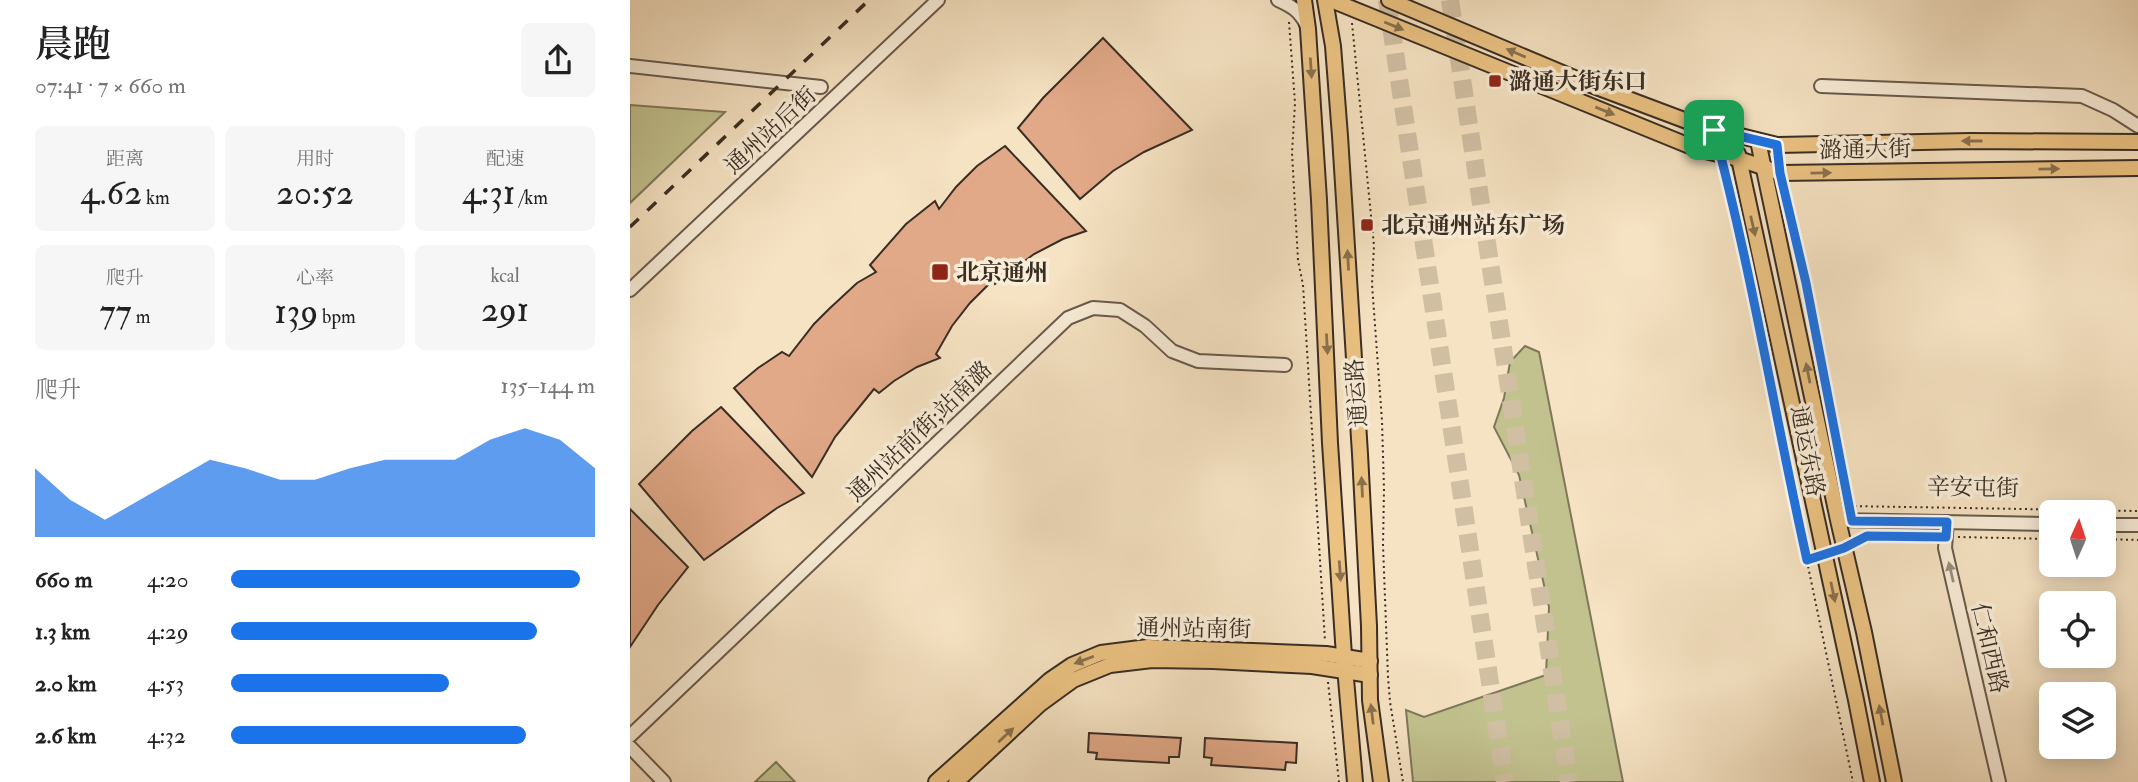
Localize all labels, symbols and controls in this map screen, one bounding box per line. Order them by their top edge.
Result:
text: 晨跑 [35,21,111,69]
one-way arrow [1383,21,1404,32]
button: share [521,23,595,97]
one-way arrow [1505,47,1526,58]
one-way arrow [1306,57,1317,79]
place label: 潞通大街东口 [1509,67,1647,96]
text: 07:41 · 7 × 660 m [35,71,186,100]
marker: 潞通大街东口 [1487,73,1503,89]
street label: 通州站后街 [718,81,822,180]
pin [1684,100,1744,160]
one-way arrow [1594,106,1615,117]
icon: arrive [1695,111,1733,149]
street label: 潞通大街 [1819,134,1911,165]
one-way arrow [1961,135,1983,147]
text: 距离 [106,147,144,171]
text: 用时 [296,147,334,171]
text: 配速 [486,147,524,171]
one-way arrow [2038,163,2060,175]
one-way arrow [1810,167,1832,178]
text: 4.62 [80,171,142,215]
text: 20:52 [276,171,354,215]
text: 4:31 [462,171,515,215]
text: km [142,186,170,210]
text: /km [515,186,548,210]
place label: 北京通州站东广场 [1381,211,1565,240]
one-way arrow [1748,215,1759,237]
marker: 北京通州站东广场 [1359,217,1375,233]
one-way arrow [1343,249,1354,271]
place label: 北京通州 [956,258,1048,287]
marker: 北京通州 [930,262,950,282]
text: kcal [490,264,520,288]
text: 爬升 [106,266,144,290]
text: 心率 [296,266,334,290]
text: 291 [481,288,529,332]
text: 77 [100,290,132,334]
text: 139 [274,290,318,334]
text: m [132,305,150,329]
text: bpm [318,305,356,329]
one-way arrow [1321,333,1332,355]
street label: 通州站前街;站南潞 [841,355,998,508]
street label: 通运路 [1340,358,1373,428]
one-way arrow [1802,362,1813,384]
text: 135–144 m [501,371,595,400]
text: 爬升 [35,375,81,404]
street label: 通运东路 [1784,403,1831,499]
street label: 辛安屯街 [1927,472,2019,503]
one-way arrow [1356,476,1367,498]
north arrow [2039,500,2116,578]
map controls [2039,500,2116,759]
one-way arrow [1334,560,1345,582]
one-way arrow [1945,561,1956,583]
text: 660 m [35,565,93,594]
text: 4:20 [147,565,189,594]
one-way arrow [1827,581,1838,603]
button: locate [2039,591,2116,668]
street label: 仁和西路 [1965,600,2014,696]
street label: 通州站南街 [1136,613,1252,644]
text: 1.3 km [35,617,90,646]
text: 4:29 [147,617,189,646]
one-way arrow [1073,655,1094,666]
text: 2.0 km [35,669,97,698]
text: 4:53 [147,669,184,698]
button: layers [2039,682,2116,759]
one-way arrow [1367,703,1378,725]
one-way arrow [1875,704,1886,726]
text: 2.6 km [35,721,96,750]
text: 4:32 [147,721,186,750]
one-way arrow [997,728,1014,744]

